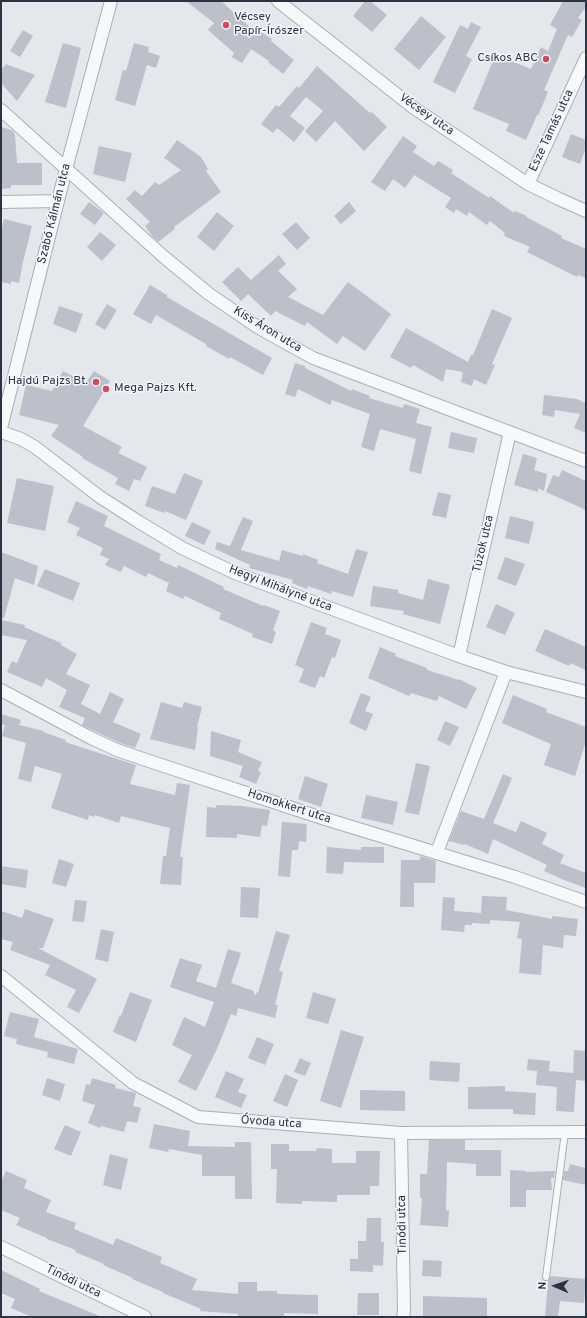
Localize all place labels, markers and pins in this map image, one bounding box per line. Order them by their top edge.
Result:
place label: Vécsey Papír-Írószer [234,11,304,39]
marker: Vécsey Papír-Írószer [221,20,231,30]
place label: Csíkos ABC [477,52,538,66]
marker: Csíkos ABC [541,54,551,64]
place label: Hajdú Pajzs Bt. [8,375,88,389]
marker: Hajdú Pajzs Bt. [91,377,101,387]
place label: Mega Pajzs Kft. [114,382,197,396]
marker: Mega Pajzs Kft. [101,384,111,394]

